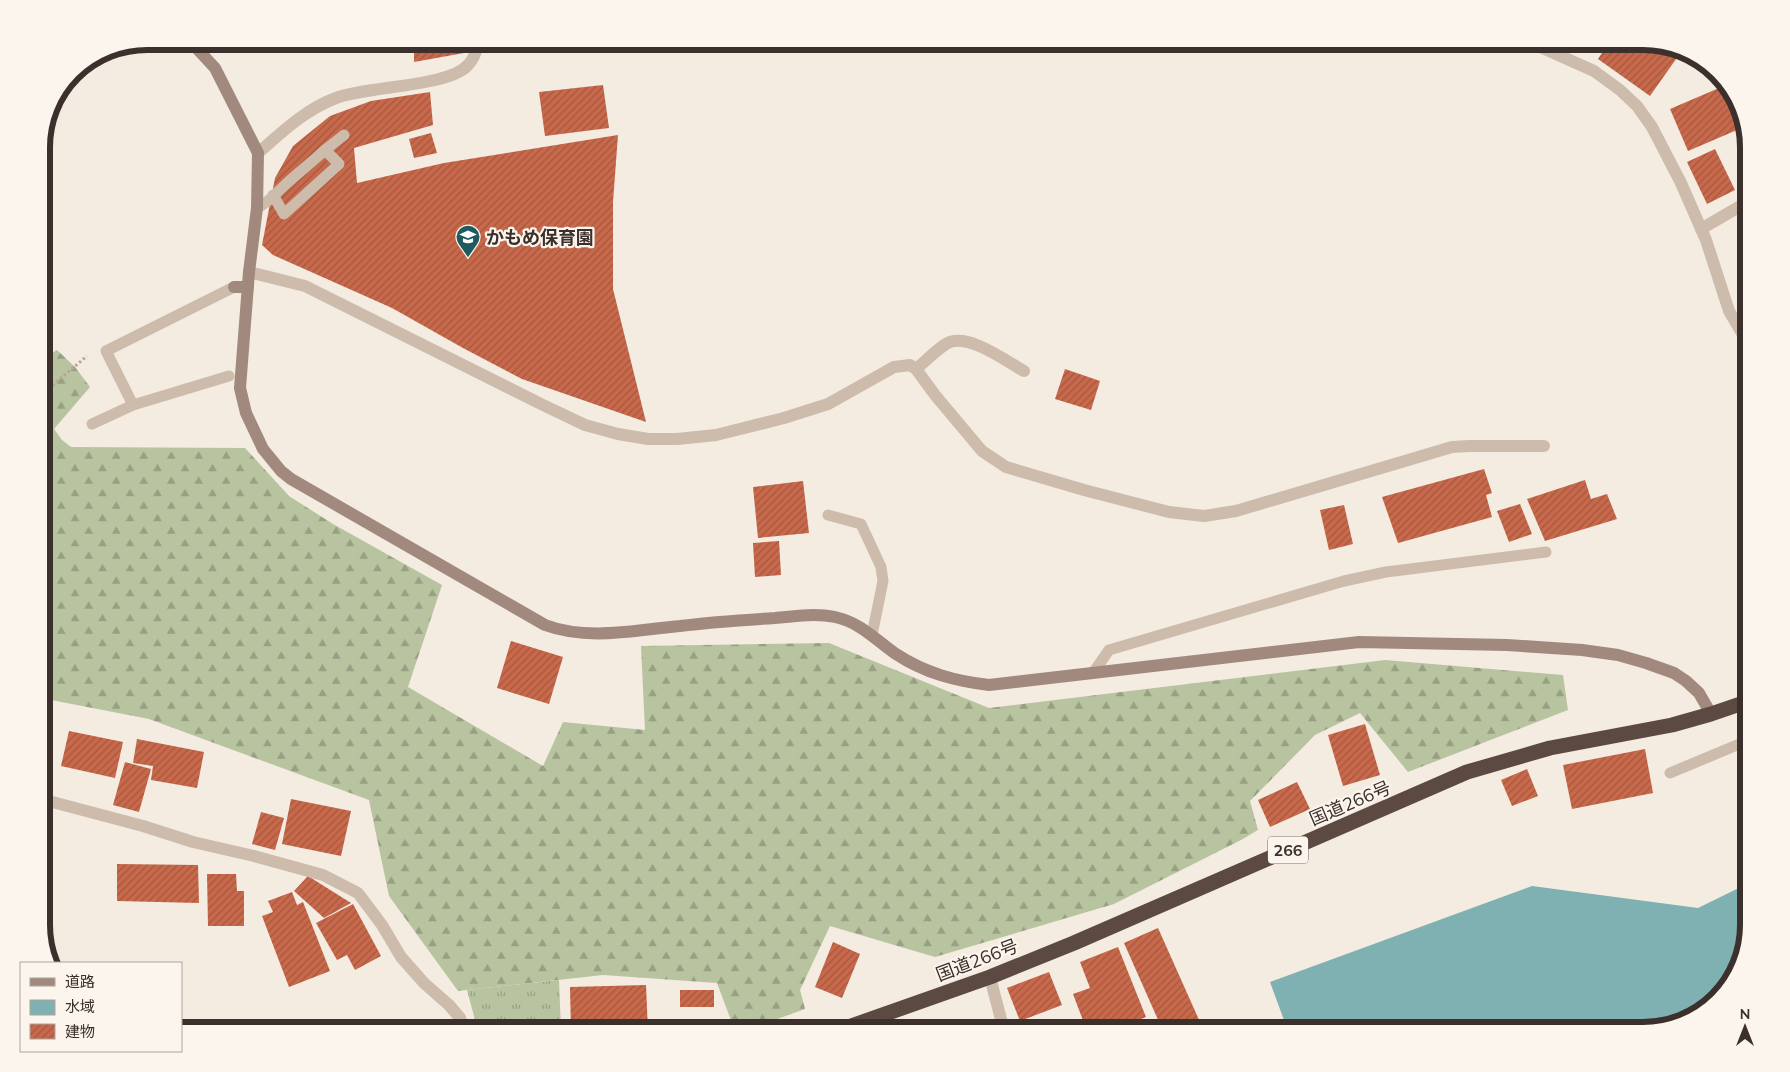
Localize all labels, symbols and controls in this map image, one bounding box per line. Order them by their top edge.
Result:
school or university icon: かもめ保育園 [455,224,481,258]
place label: かもめ保育園 [486,226,594,249]
street label: 国道266号 [1306,776,1394,830]
road number: 266 [1268,836,1308,864]
street label: 国道266号 [933,934,1021,986]
legend [20,962,182,1052]
text: 道路 [65,972,95,991]
text: 水域 [65,997,95,1016]
north arrow [1720,1002,1770,1052]
text: N [1740,1005,1750,1023]
text: 建物 [65,1022,95,1041]

